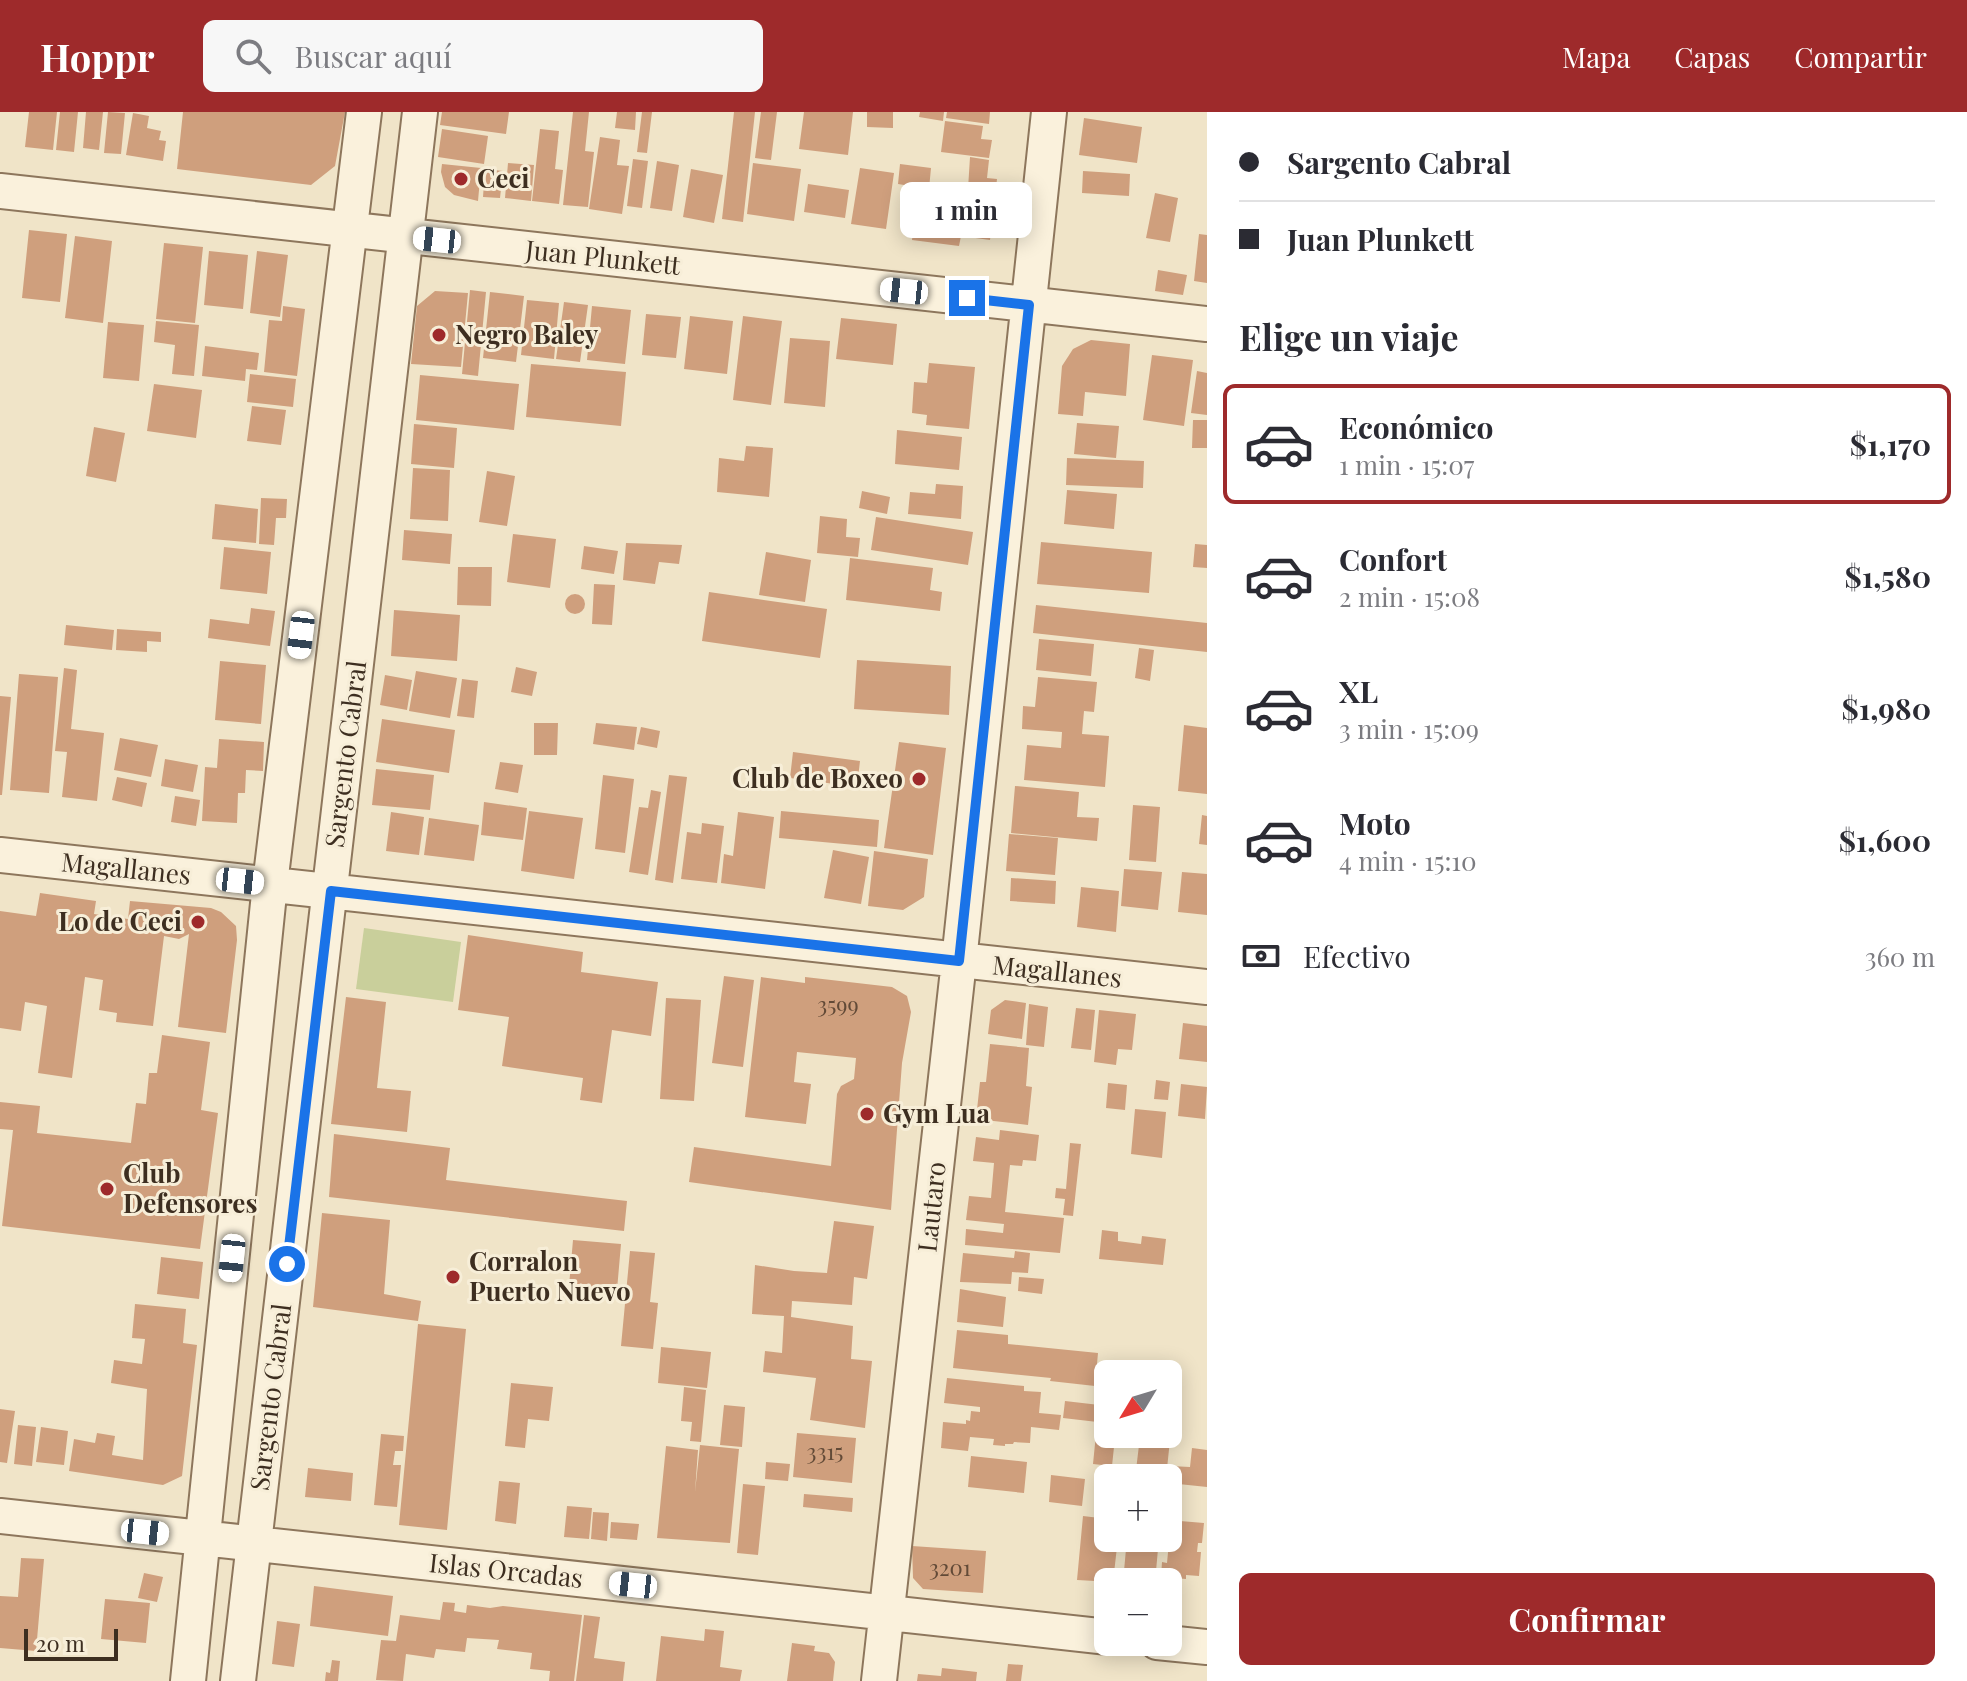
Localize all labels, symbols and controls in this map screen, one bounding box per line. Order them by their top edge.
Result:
search box [203,20,763,92]
text: Hoppr [40,31,155,82]
icon: search [231,34,275,78]
text: Buscar aquí [295,36,452,76]
text: Mapa [1562,38,1630,75]
text: Capas [1674,38,1750,75]
text: Compartir [1794,38,1927,75]
text: Sargento Cabral [1287,142,1511,182]
place label: Ceci [477,160,530,195]
marker: Ceci [452,170,470,188]
callout: 1 min [901,182,1033,238]
text: 1 min [934,192,998,227]
text: Juan Plunkett [1287,219,1474,259]
car [412,226,462,254]
street label: Juan Plunkett [523,231,683,282]
car [879,277,929,305]
route end [949,280,985,316]
text: Elige un viaje [1239,312,1459,360]
place label: Negro Baley [455,316,599,351]
marker: Negro Baley [430,326,448,344]
text: Económico [1339,407,1494,447]
icon: car [1243,408,1315,480]
text: $1,170 [1850,424,1931,464]
text: 1 min · 15:07 [1339,447,1474,482]
text: Confort [1339,539,1447,579]
icon: car [1243,540,1315,612]
text: $1,580 [1845,556,1931,596]
text: 2 min · 15:08 [1339,579,1480,614]
car [286,610,316,660]
street label: Sargento Cabral [316,658,373,849]
text: XL [1339,671,1378,711]
icon: car [1243,672,1315,744]
text: $1,980 [1842,688,1931,728]
text: 3 min · 15:09 [1339,711,1479,746]
place label: Club de Boxeo [732,760,903,795]
marker: Club de Boxeo [910,770,928,788]
text: Moto [1339,803,1411,843]
icon: car [1243,804,1315,876]
text: $1,600 [1839,820,1931,860]
street label: Magallanes [60,843,193,892]
text: 4 min · 15:10 [1339,843,1477,878]
car [215,867,265,895]
place label: Lo de Ceci [58,903,182,938]
marker: Lo de Ceci [189,913,207,931]
icon: cash [1239,934,1283,978]
text: Efectivo [1303,936,1411,976]
text: 360 m [1865,939,1935,974]
street label: Magallanes [991,946,1124,995]
house number: 3599 [817,989,859,1019]
place label: Gym Lua [883,1095,991,1130]
marker: Gym Lua [858,1105,876,1123]
place label: Club Defensores [123,1155,257,1220]
street label: Lautaro [908,1160,953,1254]
marker: Club Defensores [98,1180,116,1198]
car [218,1233,246,1283]
place label: Corralon Puerto Nuevo [469,1243,631,1308]
route start [269,1246,305,1282]
marker: Corralon Puerto Nuevo [444,1268,462,1286]
street label: Sargento Cabral [241,1301,298,1492]
north arrow [1094,1360,1182,1448]
map controls [1094,1360,1182,1656]
house number: 3315 [807,1436,843,1466]
button: + [1094,1464,1182,1552]
car [120,1518,170,1546]
street label: Islas Orcadas [428,1544,585,1595]
house number: 3201 [929,1552,971,1582]
button: − [1094,1568,1182,1656]
car [608,1571,658,1599]
button: Confirmar [1239,1573,1935,1665]
scale bar [24,1625,118,1661]
text: 20 m [36,1628,85,1658]

